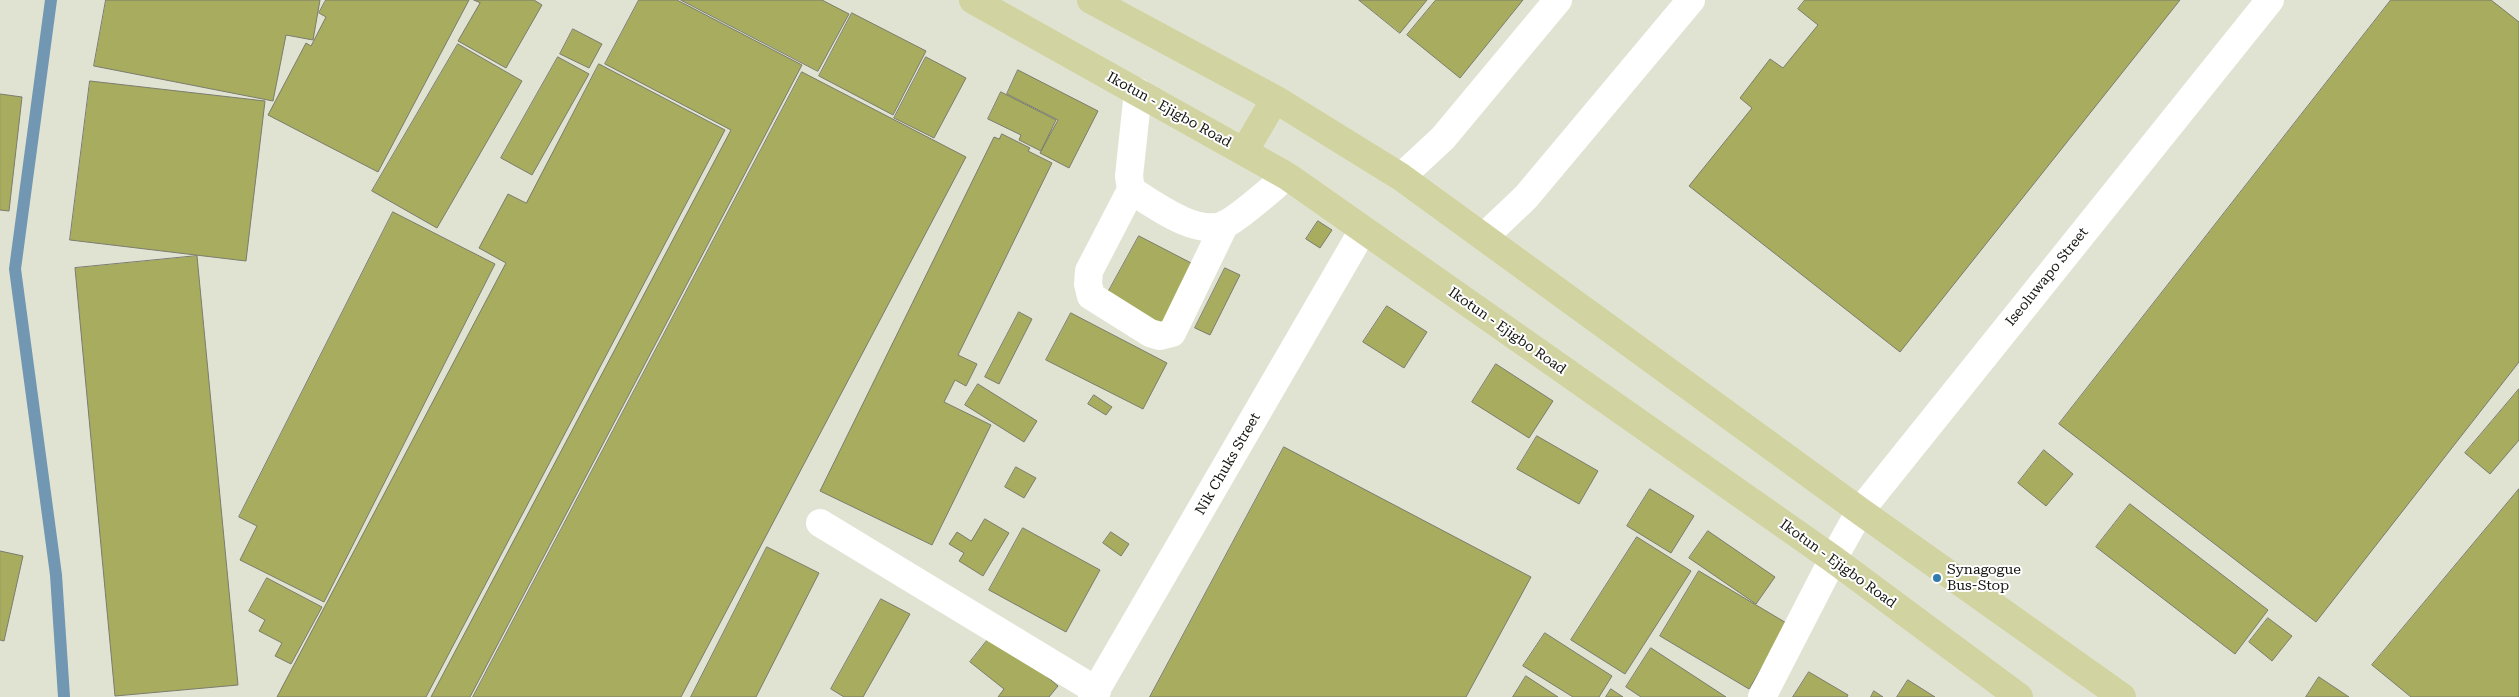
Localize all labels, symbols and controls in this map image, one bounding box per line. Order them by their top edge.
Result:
street label: Ikotun - Ejigbo Road [1104,69,1234,151]
street label: Iseoluwapo Street [2002,224,2092,330]
street label: Ikotun - Ejigbo Road [1445,284,1569,378]
street label: Nik Chuks Street [1192,410,1264,518]
street label: Ikotun - Ejigbo Road [1777,516,1899,612]
place label: Synagogue Bus-Stop [1947,562,2021,594]
marker: Synagogue Bus-Stop [1931,572,1943,584]

